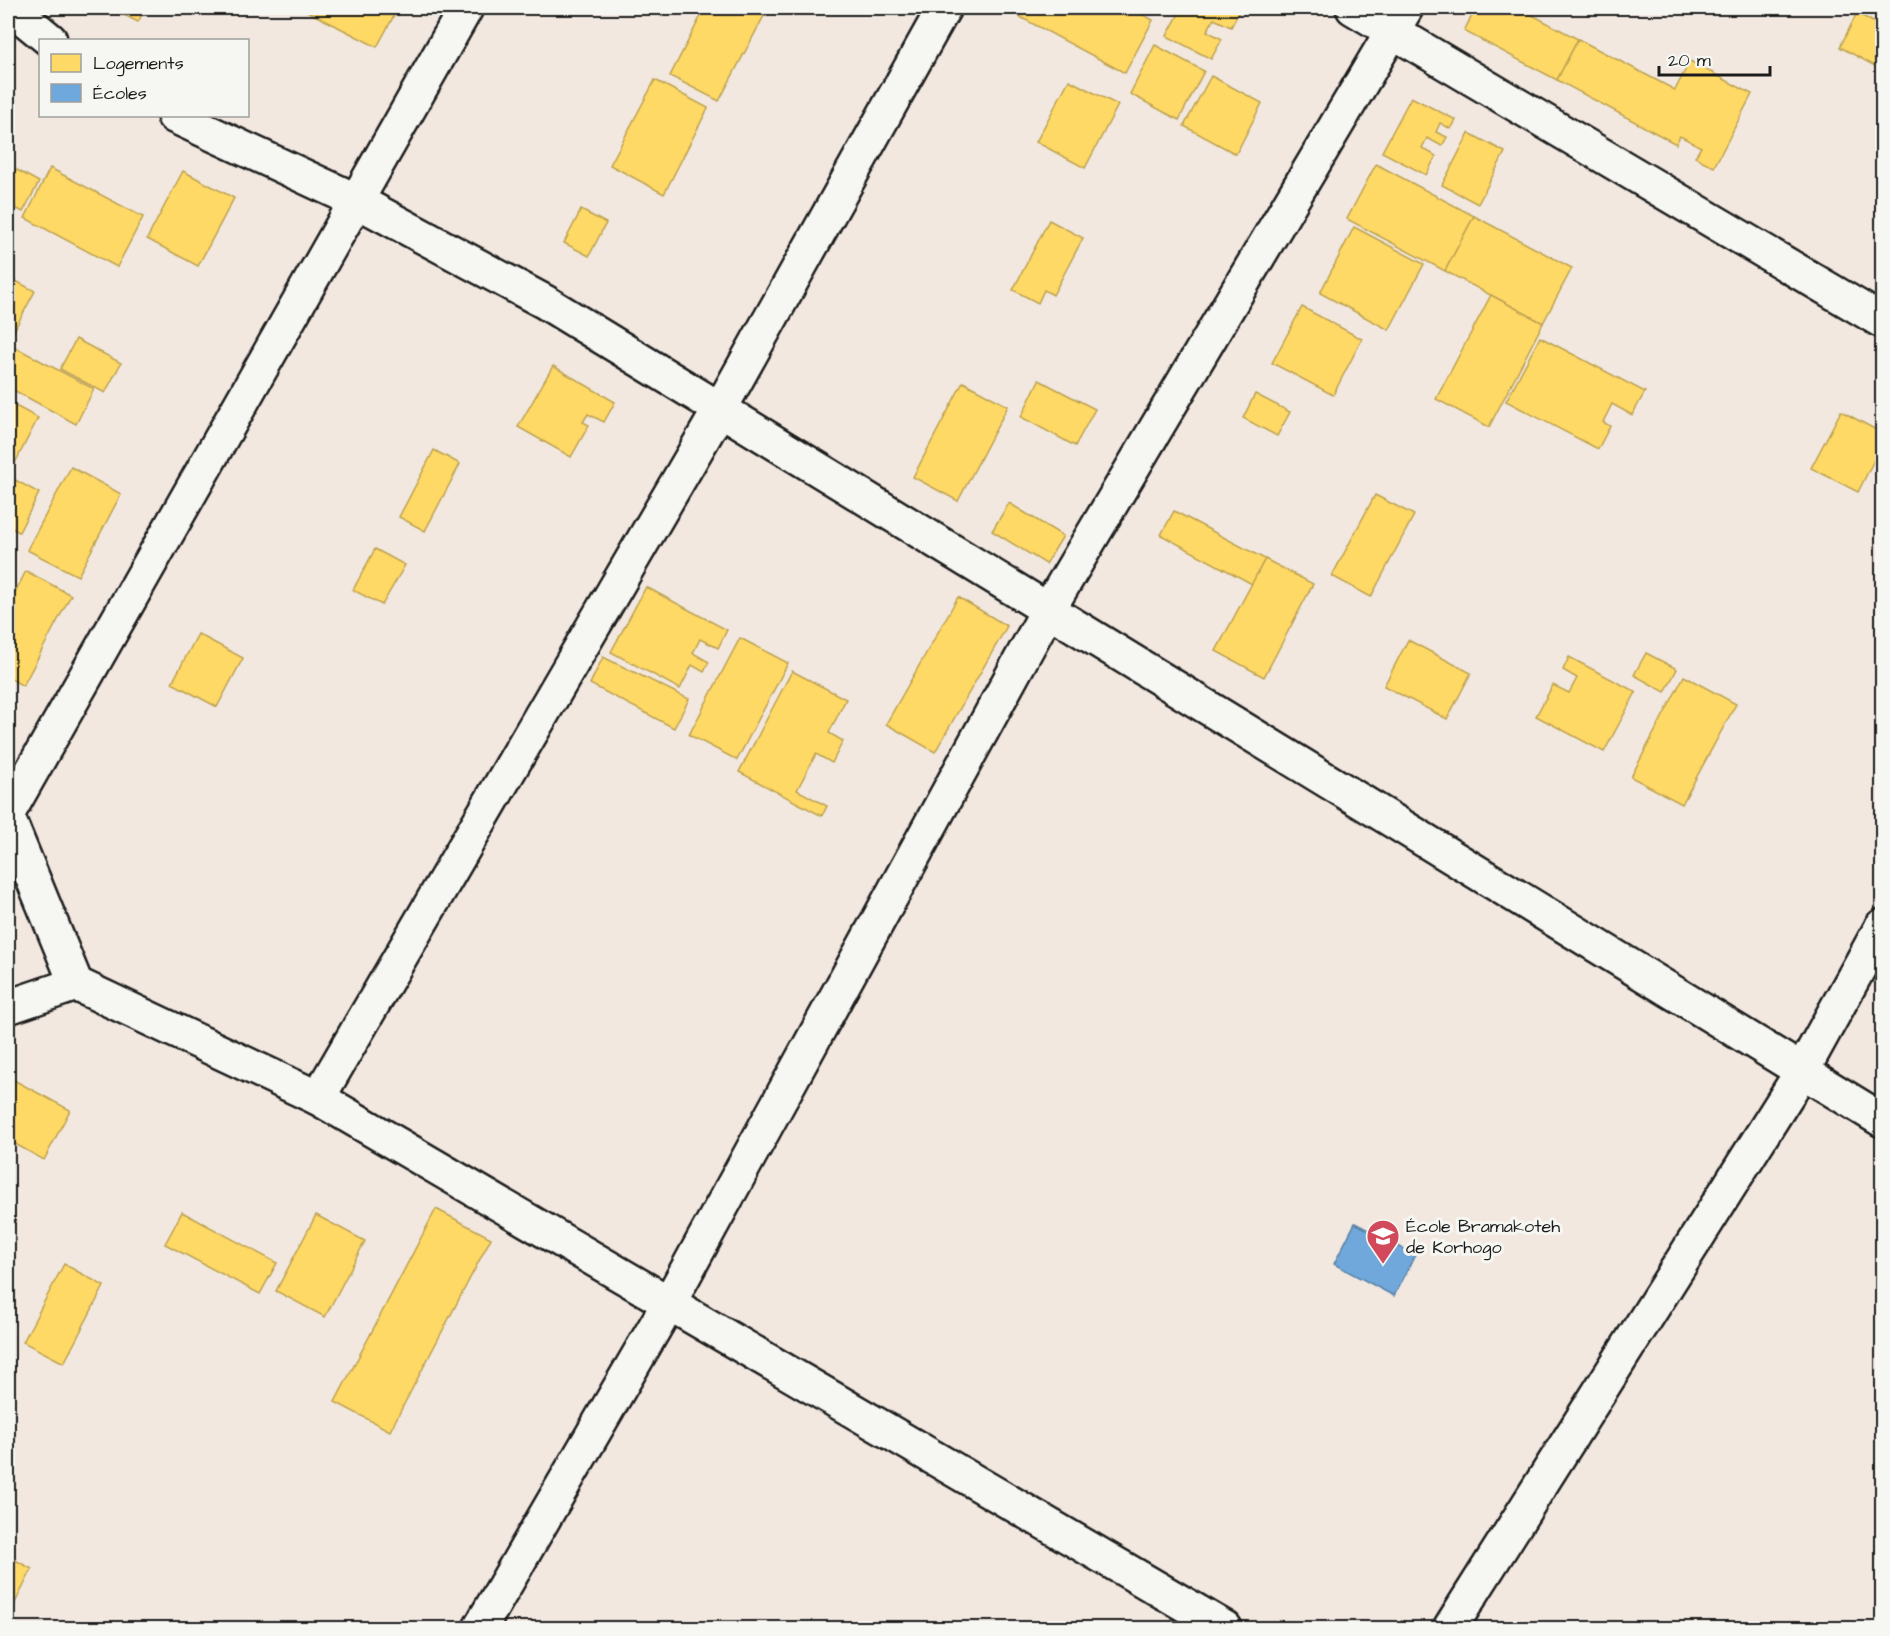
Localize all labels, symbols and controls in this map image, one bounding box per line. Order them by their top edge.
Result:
legend [39,39,249,117]
scale bar [1659,39,1770,77]
text: 20 m [1668,48,1711,73]
text: Logements [93,51,184,77]
text: Écoles [93,81,147,106]
place label: École Bramakoteh de Korhogo [1406,1214,1560,1261]
school or university icon: École Bramakoteh de Korhogo [1365,1218,1401,1265]

